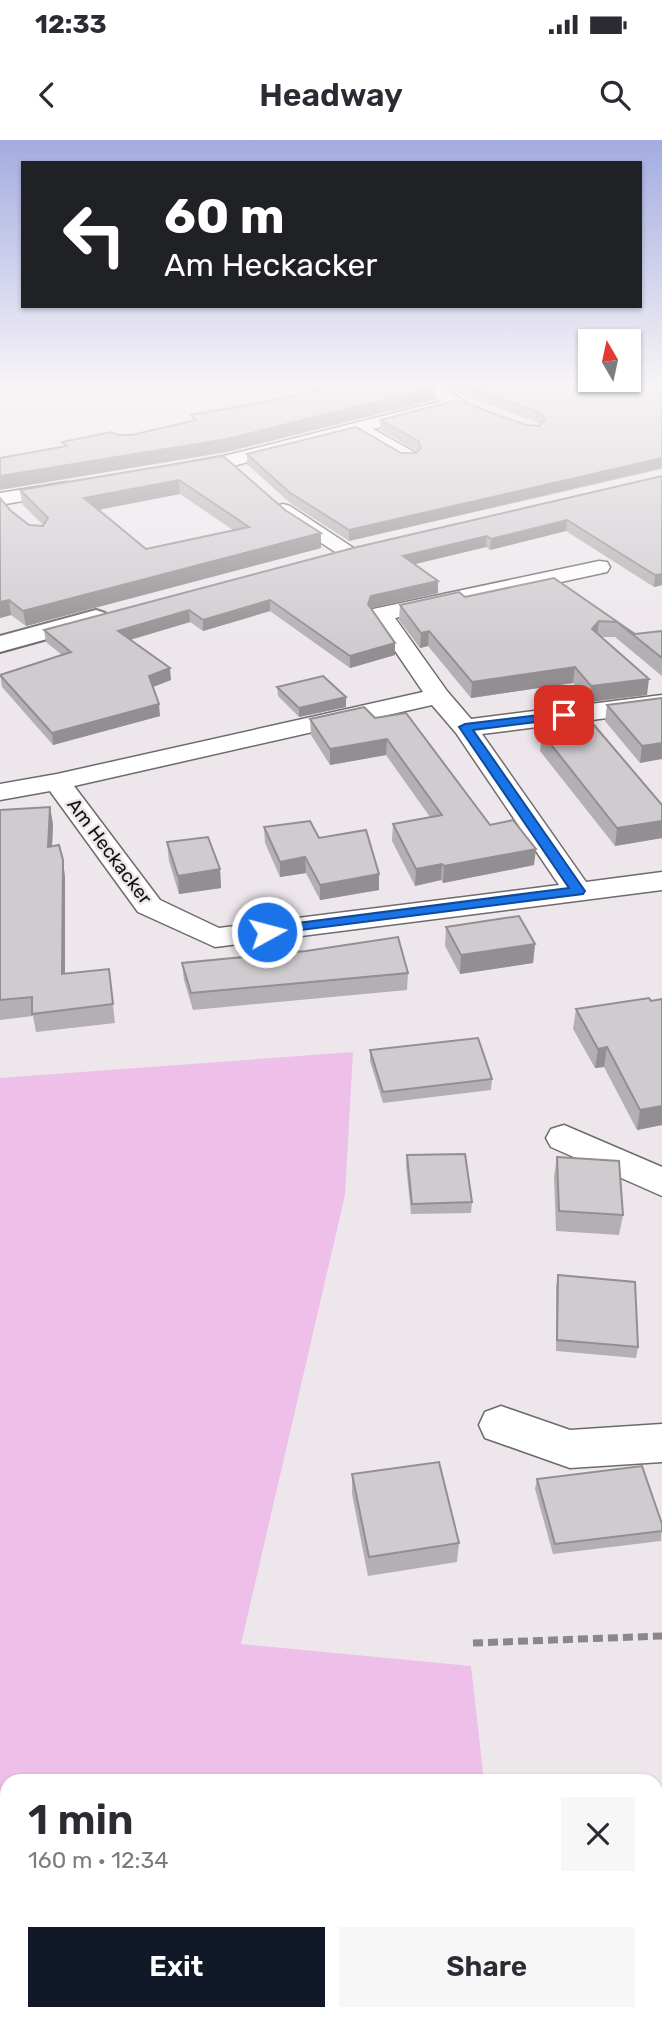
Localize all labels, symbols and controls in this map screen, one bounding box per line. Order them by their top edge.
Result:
text: 12:33 [35,9,107,40]
icon: back [28,76,66,114]
text: Headway [259,76,403,114]
icon: search [596,76,634,114]
text: 60 m [164,187,285,245]
icon: left [49,189,140,280]
text: Am Heckacker [164,246,378,284]
north arrow [578,329,640,392]
map controls [578,329,641,392]
pin [534,685,594,745]
icon: arrive [545,696,583,734]
street label: Am Heckacker [62,794,157,909]
position arrow [230,895,304,969]
text: 1 min [28,1795,134,1845]
button: close [561,1797,635,1871]
text: 160 m · 12:34 [28,1846,169,1874]
button: Exit [28,1927,325,2007]
button: Share [339,1927,635,2007]

